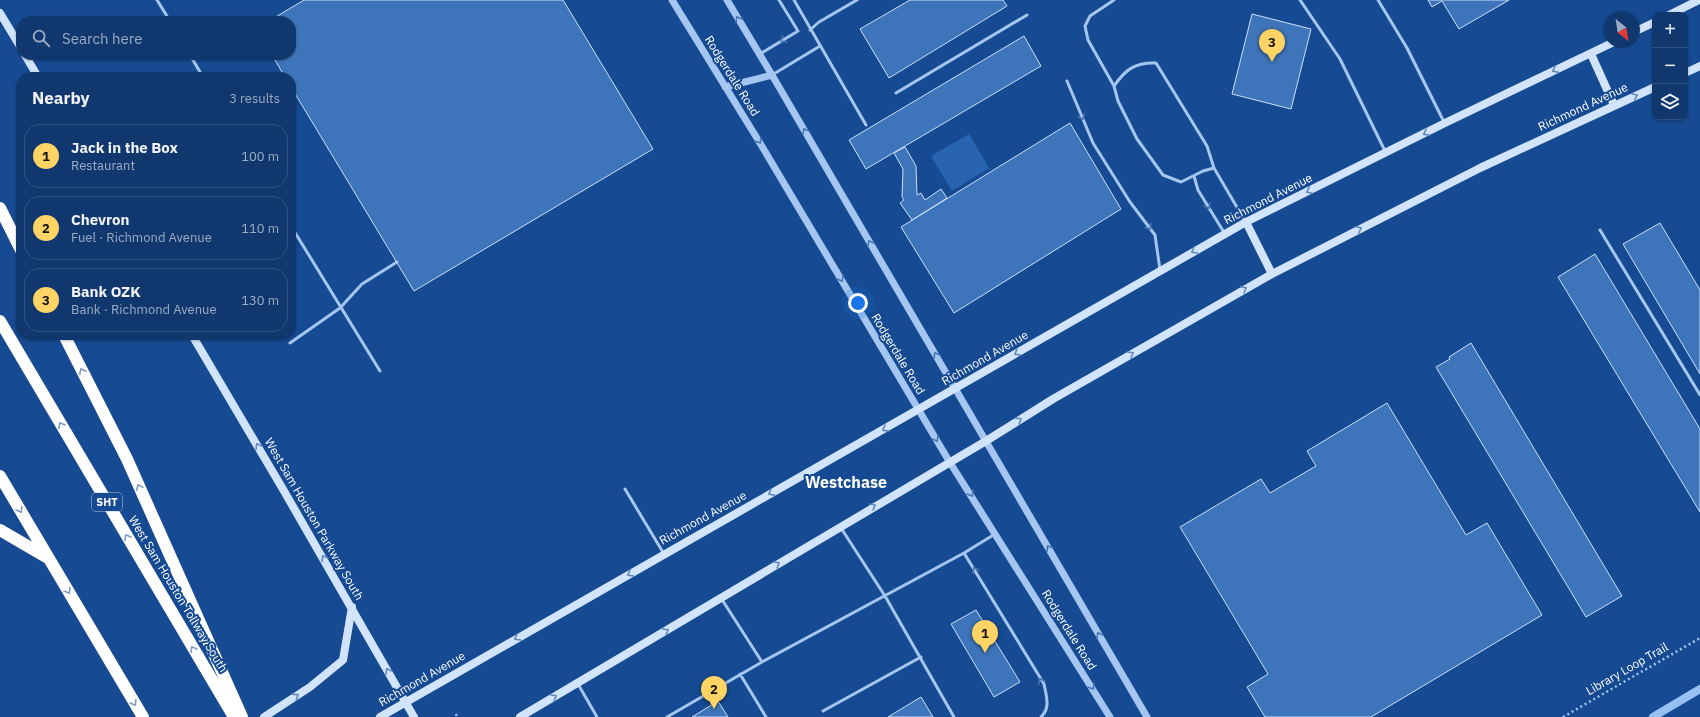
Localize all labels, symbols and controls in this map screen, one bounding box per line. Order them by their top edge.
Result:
north arrow [1604,12,1640,48]
map controls [1652,12,1688,120]
button: + [1652,12,1688,48]
search box [16,16,296,60]
one-way arrow [735,16,743,23]
icon: search [30,27,52,49]
text: Search here [62,29,142,48]
pin: 3 [1259,29,1285,62]
street label: Rodgerdale Road [702,33,763,119]
one-way arrow [780,35,787,43]
button: − [1652,48,1688,84]
one-way arrow [1552,65,1560,73]
street label: Richmond Avenue [1535,79,1630,134]
button: layers [1652,84,1688,120]
text: Nearby [32,87,90,109]
text: 3 results [229,90,280,107]
one-way arrow [1630,93,1638,101]
one-way arrow [1077,113,1085,120]
one-way arrow [802,128,809,135]
one-way arrow [1422,128,1430,136]
one-way arrow [754,137,761,144]
text: Jack in the Box [71,138,178,157]
text: 1 [42,148,50,165]
text: 100 m [241,148,279,165]
text: Restaurant [71,157,135,174]
street label: Richmond Avenue [1221,170,1315,227]
one-way arrow [1306,186,1314,193]
one-way arrow [1203,202,1210,209]
text: Chevron [71,210,129,229]
text: 2 [42,220,50,237]
text: 110 m [241,220,279,237]
one-way arrow [1145,223,1152,230]
one-way arrow [1355,226,1363,234]
text: Fuel · Richmond Avenue [71,229,212,246]
one-way arrow [868,240,875,247]
one-way arrow [1191,247,1199,254]
one-way arrow [836,275,843,282]
text: Bank OZK [71,282,141,301]
one-way arrow [1240,287,1247,294]
text: 3 [42,292,50,309]
text: 130 m [241,292,279,309]
your location [848,293,868,313]
text: Bank · Richmond Avenue [71,301,217,318]
street label: Rodgerdale Road [868,310,929,397]
street label: Richmond Avenue [939,327,1031,388]
one-way arrow [1014,349,1022,356]
one-way arrow [1127,351,1134,358]
one-way arrow [933,352,940,359]
one-way arrow [79,367,87,375]
one-way arrow [1015,417,1022,425]
one-way arrow [59,422,66,429]
one-way arrow [882,425,889,432]
street label: West Sam Houston Parkway South [262,435,367,603]
one-way arrow [931,435,939,442]
one-way arrow [255,443,262,450]
district label: Westchase [805,472,887,492]
one-way arrow [136,484,144,492]
street label: Richmond Avenue [657,487,749,548]
one-way arrow [768,489,776,496]
one-way arrow [966,490,973,497]
road number: SHT [92,493,122,511]
one-way arrow [869,504,876,511]
one-way arrow [15,506,22,513]
street label: West Sam Houston Tollway South [126,513,231,675]
one-way arrow [125,534,132,541]
one-way arrow [1046,545,1053,552]
one-way arrow [321,555,328,562]
one-way arrow [773,561,780,568]
one-way arrow [972,567,979,574]
one-way arrow [627,569,634,576]
one-way arrow [64,587,71,595]
street label: Rodgerdale Road [1039,587,1100,673]
pin: 1 [972,620,998,653]
one-way arrow [662,628,669,635]
one-way arrow [1097,632,1104,639]
one-way arrow [514,634,521,641]
street label: Library Loop Trail [1583,639,1671,698]
one-way arrow [191,646,198,653]
street label: Richmond Avenue [376,648,468,709]
one-way arrow [386,668,393,675]
pin: 2 [701,676,727,709]
one-way arrow [1038,678,1046,686]
one-way arrow [1087,683,1095,690]
one-way arrow [292,693,299,701]
one-way arrow [550,695,557,702]
one-way arrow [130,699,137,706]

